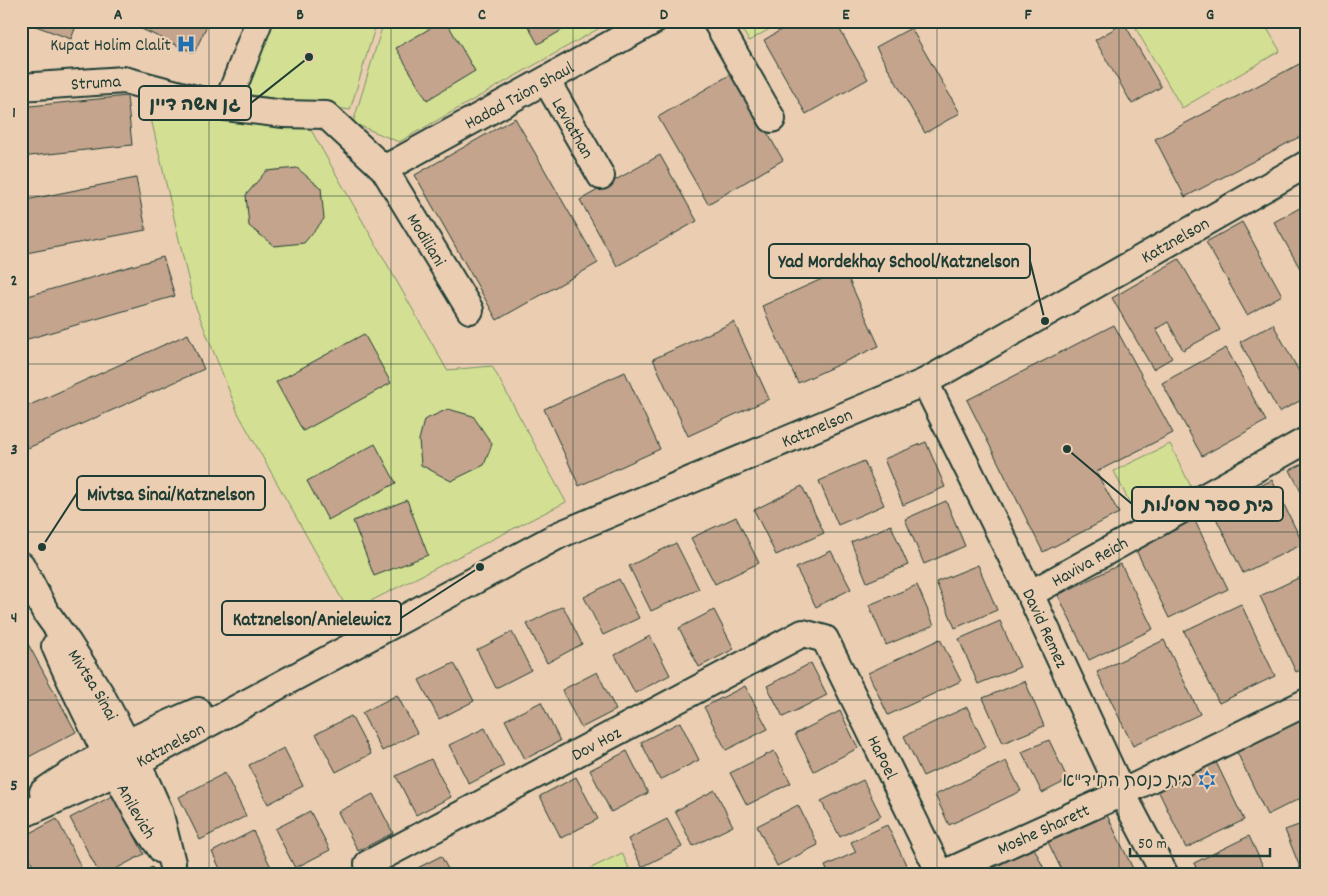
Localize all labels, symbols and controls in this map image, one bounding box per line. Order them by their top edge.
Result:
text: A [114,4,123,27]
text: B [296,4,304,27]
text: C [478,4,486,27]
text: D [660,4,669,27]
text: E [842,4,850,27]
text: F [1024,4,1032,27]
text: G [1206,4,1214,27]
hospital icon: Kupat Holim Clalit [175,33,197,55]
place label: Kupat Holim Clalit [50,34,171,59]
street label: Hadad Tzion Shaul [461,56,580,137]
street label: Struma [70,70,122,99]
callout: גן משה דיין [139,86,251,120]
text: גן משה דיין [149,93,241,120]
street label: Leviathan [544,94,598,164]
text: 1 [12,102,16,125]
street label: Modiliani [399,210,451,272]
street label: Katznelson [1137,212,1215,271]
callout: Yad Mordekhay School/Katznelson [769,244,1030,278]
text: Yad Mordekhay School/Katznelson [778,250,1020,277]
text: 2 [11,270,18,293]
street label: Katznelson [778,404,857,456]
text: 3 [10,439,18,462]
callout: Mivtsa Sinai/Katznelson [77,476,265,510]
text: Mivtsa Sinai/Katznelson [87,483,255,510]
callout: בית ספר מסילות [1132,487,1283,521]
text: בית ספר מסילות [1141,494,1273,521]
street label: Haviva Reich [1048,532,1133,594]
street label: David Remez [1014,585,1073,673]
callout: Katznelson/Anielewicz [222,601,401,635]
text: 4 [11,607,17,630]
text: Katznelson/Anielewicz [233,608,392,635]
street label: Mivtsa Sinai [60,645,123,726]
street label: Katznelson [132,718,210,775]
street label: Dov Hoz [568,722,626,769]
street label: HaPoel [859,732,902,785]
synagogue icon: בית כנסת החיד"א [1196,769,1218,791]
place label: בית כנסת החיד"א [1062,770,1192,795]
text: 5 [10,775,18,798]
street label: Anilevich [109,780,161,845]
street label: Moshe Sharett [994,799,1095,863]
scale bar [1130,826,1270,858]
text: 50 m [1138,834,1167,856]

